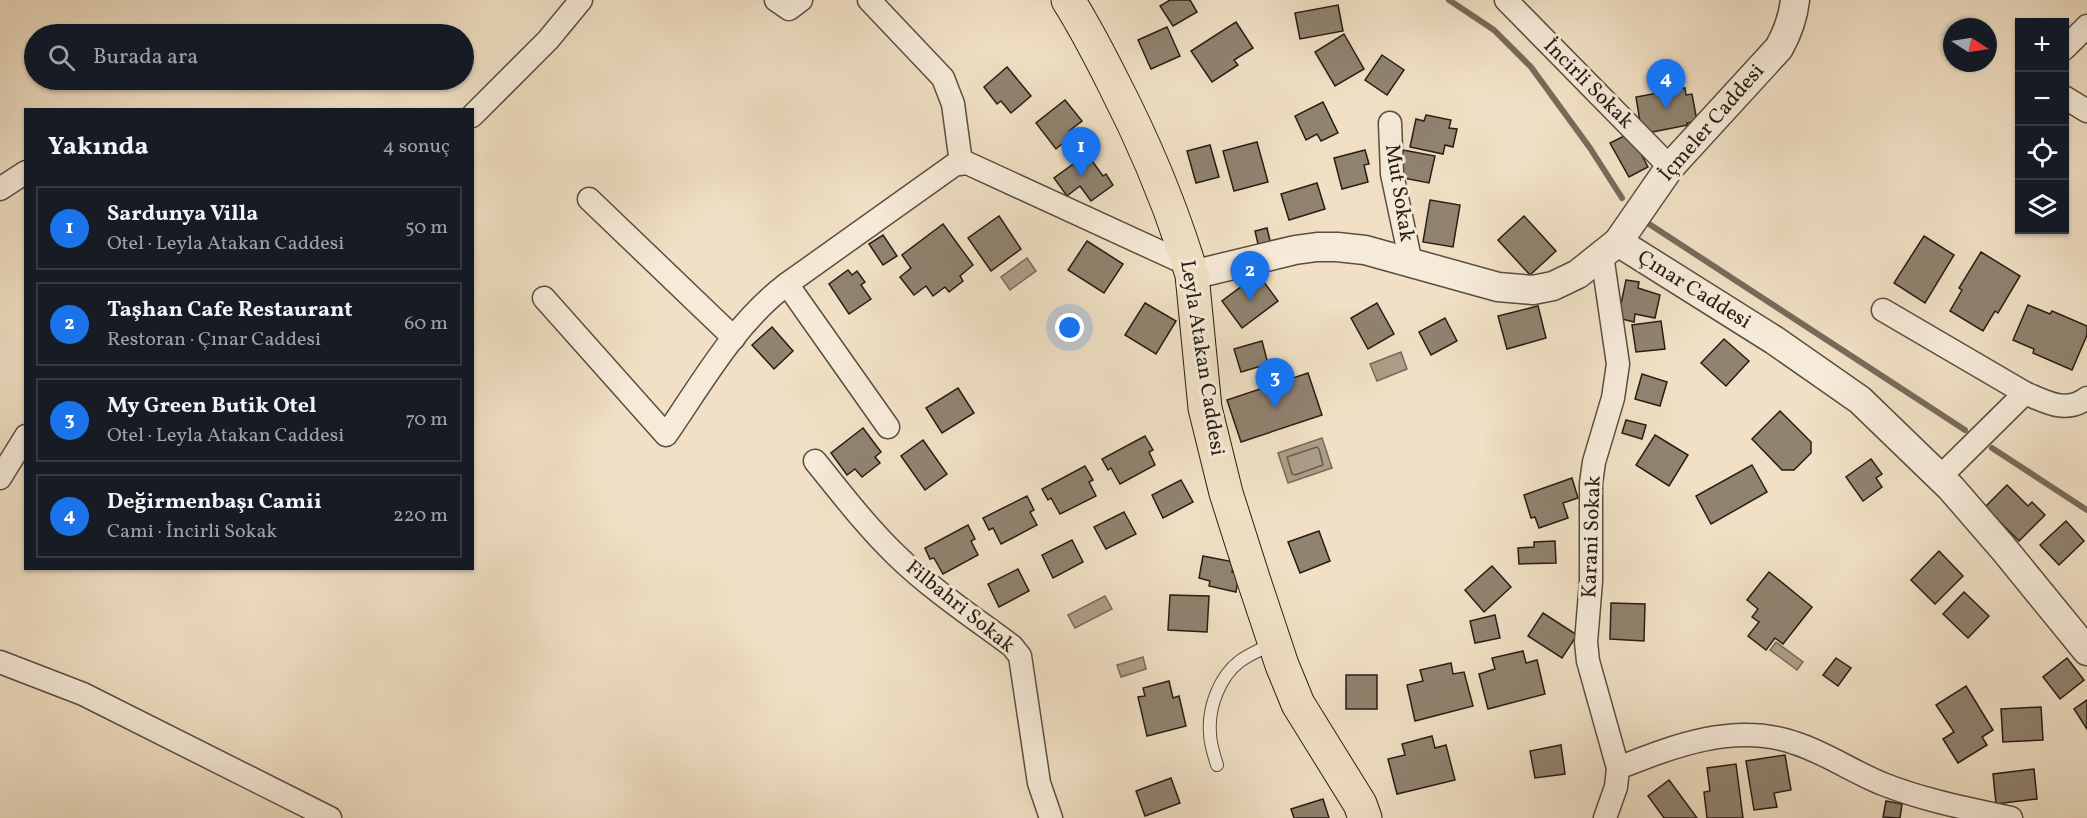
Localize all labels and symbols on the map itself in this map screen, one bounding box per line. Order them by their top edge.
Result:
north arrow [1943,18,1997,72]
street label: İncirli Sokak [1536,32,1640,136]
street label: İçmeler Caddesi [1653,58,1771,188]
pin: 4 [1646,60,1686,109]
pin: 1 [1062,128,1100,177]
street label: Mut Sokak [1377,142,1421,244]
street label: Çınar Caddesi [1632,243,1756,337]
pin: 2 [1230,252,1270,301]
street label: Leyla Atakan Caddesi [1172,258,1232,458]
your location [1055,313,1084,342]
pin: 3 [1256,358,1294,408]
street label: Karani Sokak [1575,475,1609,599]
street label: Filbahri Sokak [899,554,1021,661]

